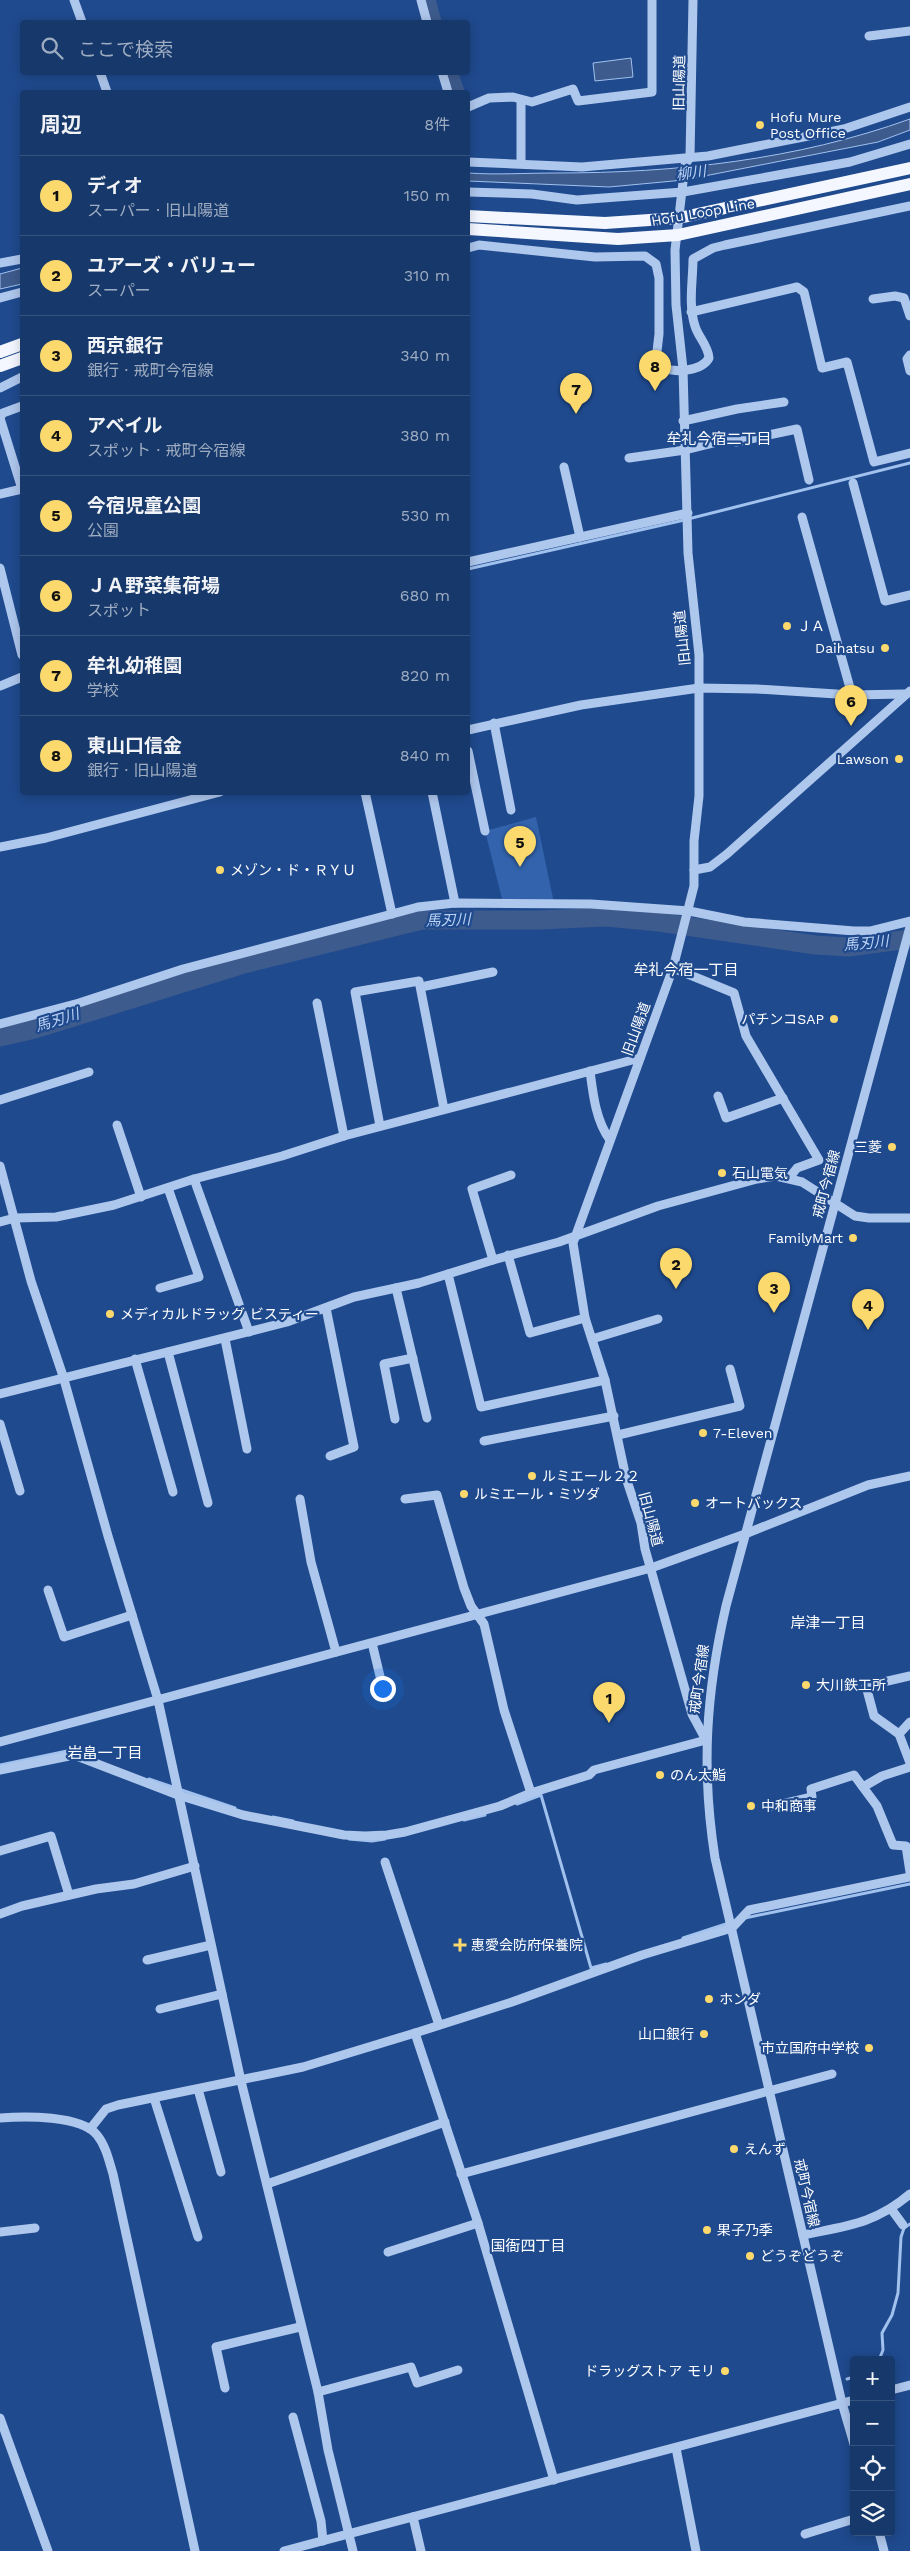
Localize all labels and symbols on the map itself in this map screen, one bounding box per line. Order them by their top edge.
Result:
street label: 旧山陽道 [671,55,687,111]
place label: Hofu Mure Post Office [770,109,846,141]
marker: Hofu Mure Post Office [754,119,766,131]
water label: 柳川 [675,162,709,184]
street label: Hofu Loop Line [650,195,756,229]
pin: 8 [639,350,671,391]
pin: 7 [560,373,592,414]
district label: 牟礼今宿二丁目 [666,430,772,448]
street label: 旧山陽道 [671,609,693,667]
place label: ＪＡ [797,618,825,634]
marker: ＪＡ [781,620,793,632]
place label: Daihatsu [815,640,875,656]
marker: Daihatsu [879,642,891,654]
pin: 6 [835,685,867,726]
place label: Lawson [837,751,889,767]
marker: Lawson [893,753,905,765]
pin: 5 [504,826,536,867]
place label: メゾン・ド・ＲＹＵ [230,862,356,878]
marker: メゾン・ド・ＲＹＵ [214,864,226,876]
water label: 馬刃川 [425,910,473,930]
water label: 馬刃川 [843,932,891,954]
district label: 牟礼今宿一丁目 [633,961,739,979]
street label: 旧山陽道 [619,1000,653,1058]
water label: 馬刃川 [33,1004,83,1035]
place label: パチンコSAP [741,1011,824,1027]
marker: パチンコSAP [828,1013,840,1025]
place label: 三菱 [854,1139,882,1155]
marker: 三菱 [886,1141,898,1153]
street label: 戒町今宿線 [809,1148,843,1220]
place label: 石山電気 [732,1165,788,1181]
marker: 石山電気 [716,1167,728,1179]
place label: FamilyMart [768,1230,843,1246]
marker: FamilyMart [847,1232,859,1244]
pin: 2 [660,1248,692,1289]
pin: 3 [758,1272,790,1313]
pin: 4 [852,1289,884,1330]
place label: メディカルドラッグ ビスティー [120,1306,319,1322]
marker: メディカルドラッグ ビスティー [104,1308,116,1320]
place label: 7-Eleven [713,1425,772,1441]
marker: 7-Eleven [697,1427,709,1439]
place label: ルミエール２２ [542,1468,640,1484]
marker: ルミエール２２ [526,1470,538,1482]
place label: ルミエール・ミツダ [474,1486,600,1502]
marker: ルミエール・ミツダ [458,1488,470,1500]
street label: 旧山陽道 [636,1490,666,1548]
place label: オートバックス [705,1495,803,1511]
marker: オートバックス [689,1497,701,1509]
district label: 岸津一丁目 [790,1614,866,1632]
street label: 戒町今宿線 [686,1643,712,1715]
your location [370,1676,396,1702]
place label: 大川鉄工所 [816,1677,886,1693]
marker: 大川鉄工所 [800,1679,812,1691]
pin: 1 [593,1682,625,1723]
district label: 岩畠一丁目 [67,1744,143,1762]
place label: のん太鮨 [670,1767,726,1783]
marker: のん太鮨 [654,1769,666,1781]
place label: 中和商事 [761,1798,817,1814]
marker: 中和商事 [745,1800,757,1812]
place label: 惠愛会防府保養院 [471,1937,583,1953]
marker: 惠愛会防府保養院 [453,1938,467,1952]
place label: ホンダ [719,1991,761,2007]
marker: ホンダ [703,1993,715,2005]
place label: 山口銀行 [638,2026,694,2042]
marker: 山口銀行 [698,2028,710,2040]
place label: 市立国府中学校 [761,2040,859,2056]
marker: 市立国府中学校 [863,2042,875,2054]
place label: えんず [744,2141,786,2157]
marker: えんず [728,2143,740,2155]
street label: 戒町今宿線 [791,2157,823,2229]
place label: 果子乃季 [717,2222,773,2238]
marker: 果子乃季 [701,2224,713,2236]
district label: 国衙四丁目 [490,2237,566,2255]
place label: どうぞどうぞ [760,2248,844,2264]
marker: どうぞどうぞ [744,2250,756,2262]
place label: ドラッグストア モリ [584,2363,715,2379]
marker: ドラッグストア モリ [719,2365,731,2377]

